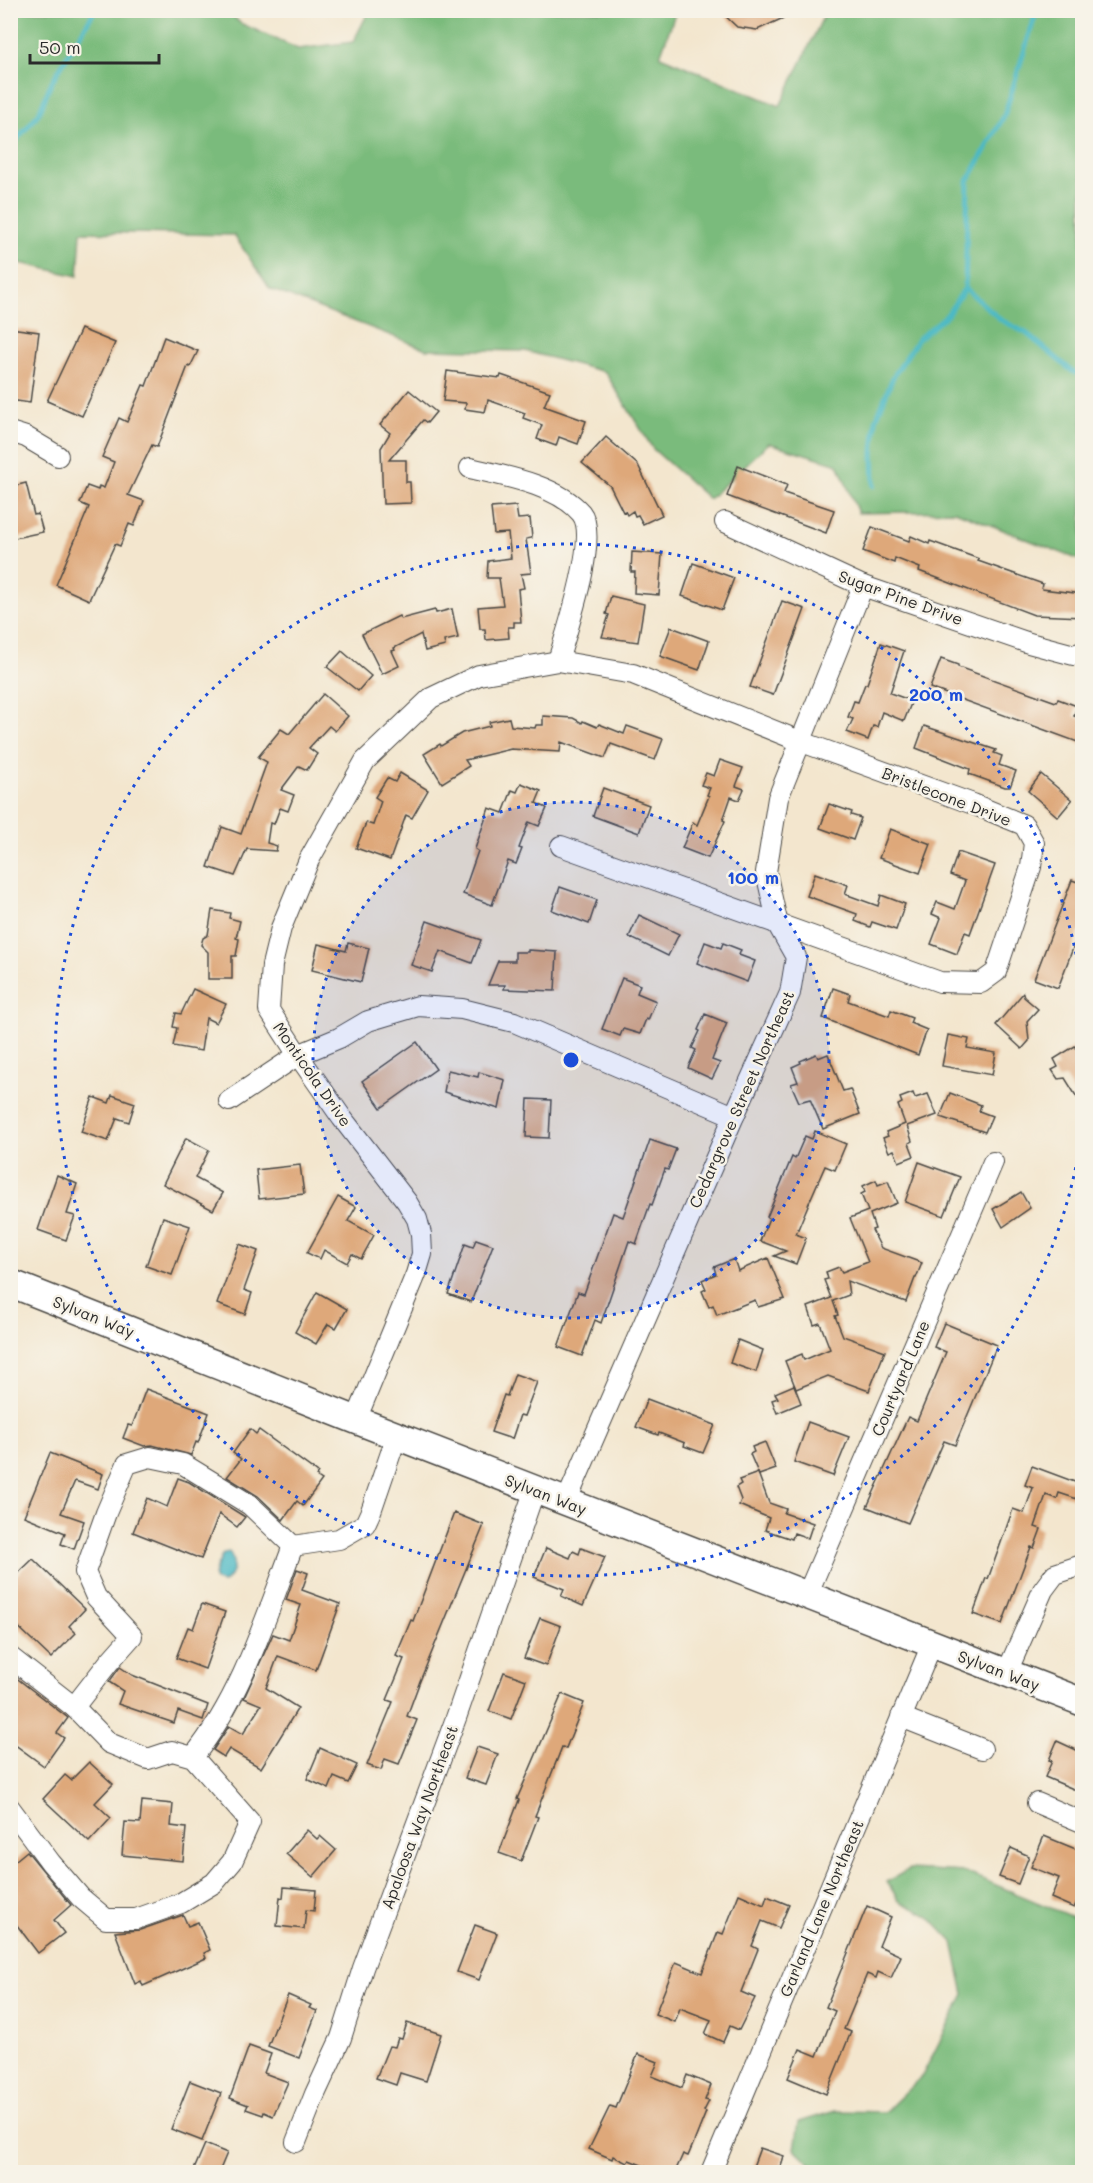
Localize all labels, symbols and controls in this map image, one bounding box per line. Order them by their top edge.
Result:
scale bar [30,27,159,65]
text: 50 m [39,35,81,59]
street label: Sugar Pine Drive [836,565,966,629]
text: 200 m [909,682,963,706]
street label: Bristlecone Drive [879,762,1015,830]
text: 100 m [727,865,779,889]
street label: Cedargrove Street Northeast [683,987,799,1211]
street label: Monticola Drive [269,1017,357,1131]
centre of rings [561,1050,581,1070]
street label: Sylvan Way [50,1290,138,1342]
street label: Courtyard Lane [866,1317,934,1439]
street label: Sylvan Way [502,1469,590,1519]
street label: Sylvan Way [955,1645,1043,1695]
street label: Apaloosa Way Northeast [376,1722,462,1912]
street label: Garland Lane Northeast [774,1816,868,2000]

